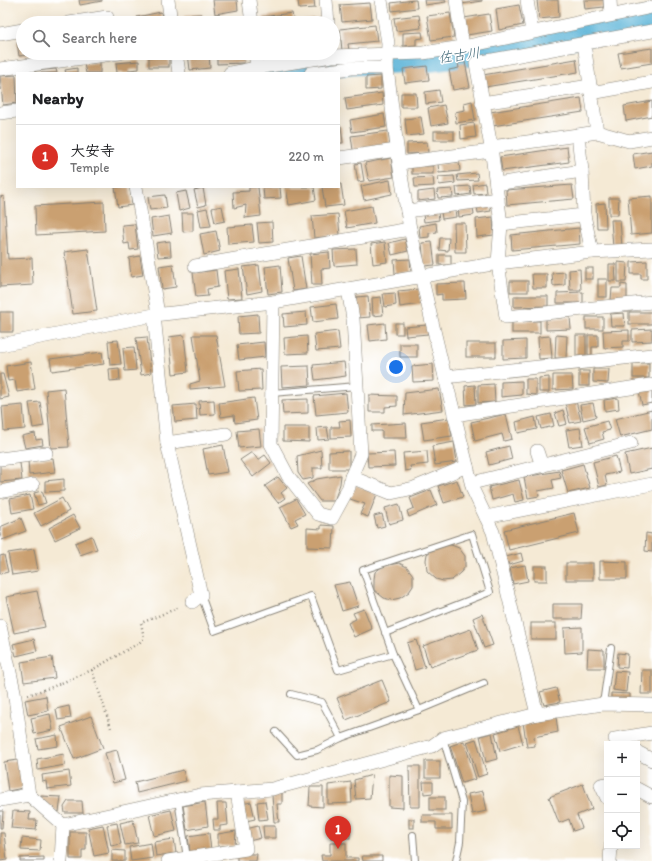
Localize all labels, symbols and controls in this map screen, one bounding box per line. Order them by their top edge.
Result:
search box [16,16,340,60]
icon: search [30,27,52,49]
text: Search here [62,29,137,47]
water label: 佐古川 [437,44,481,67]
text: Nearby [32,88,84,108]
text: 大安寺 [70,142,115,160]
text: 1 [42,149,48,164]
text: 220 m [288,149,324,164]
text: Temple [70,160,109,175]
your location [386,357,406,377]
map controls [604,741,640,849]
button: + [604,741,640,777]
button: − [604,777,640,813]
button: locate [604,813,640,849]
pin: 1 [325,816,351,849]

